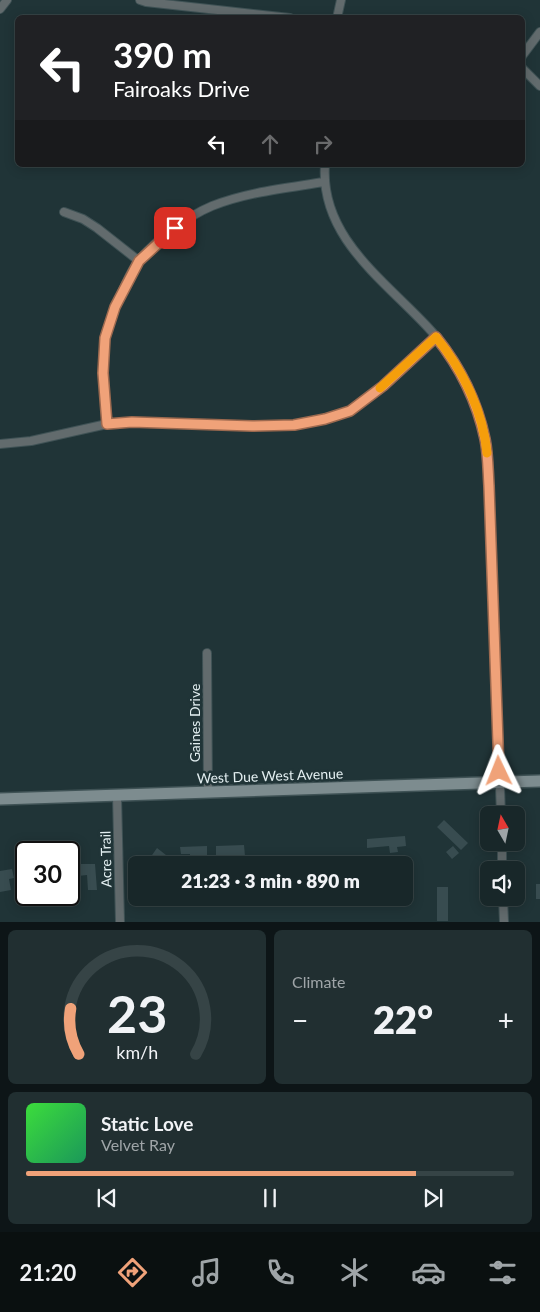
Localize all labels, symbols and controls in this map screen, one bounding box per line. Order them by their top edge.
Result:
text: 390 m [113,33,212,75]
icon: left [30,35,95,100]
text: Fairoaks Drive [113,75,250,102]
icon: left [203,130,231,158]
icon: ahead [256,130,284,158]
icon: right [309,130,337,158]
pin [154,207,196,249]
icon: arrive [161,214,189,242]
street label: Gaines Drive [186,684,203,762]
position arrow [472,744,524,796]
street label: West Due West Avenue [196,764,344,787]
north arrow [480,806,525,851]
map controls [480,806,525,906]
street label: Acre Trail [97,831,114,887]
speed limit sign: 30 [15,841,80,906]
button: sound [480,861,525,906]
text: 21:23 · 3 min · 890 m [181,869,360,892]
text: Climate [292,972,345,991]
text: 23 [107,982,167,1044]
text: 22° [373,996,433,1042]
text: − [292,1003,308,1037]
text: + [498,1003,514,1037]
text: km/h [116,1041,158,1063]
text: Static Love [101,1112,193,1135]
text: Velvet Ray [101,1135,175,1154]
icon: previous [93,1184,121,1212]
icon: pause [256,1184,284,1212]
icon: next [419,1184,447,1212]
icon: directions [115,1255,150,1290]
icon: music [189,1255,224,1290]
icon: phone [263,1255,298,1290]
icon: climate [337,1255,372,1290]
icon: car [411,1255,446,1290]
icon: filters [485,1255,520,1290]
text: 21:20 [20,1259,76,1286]

